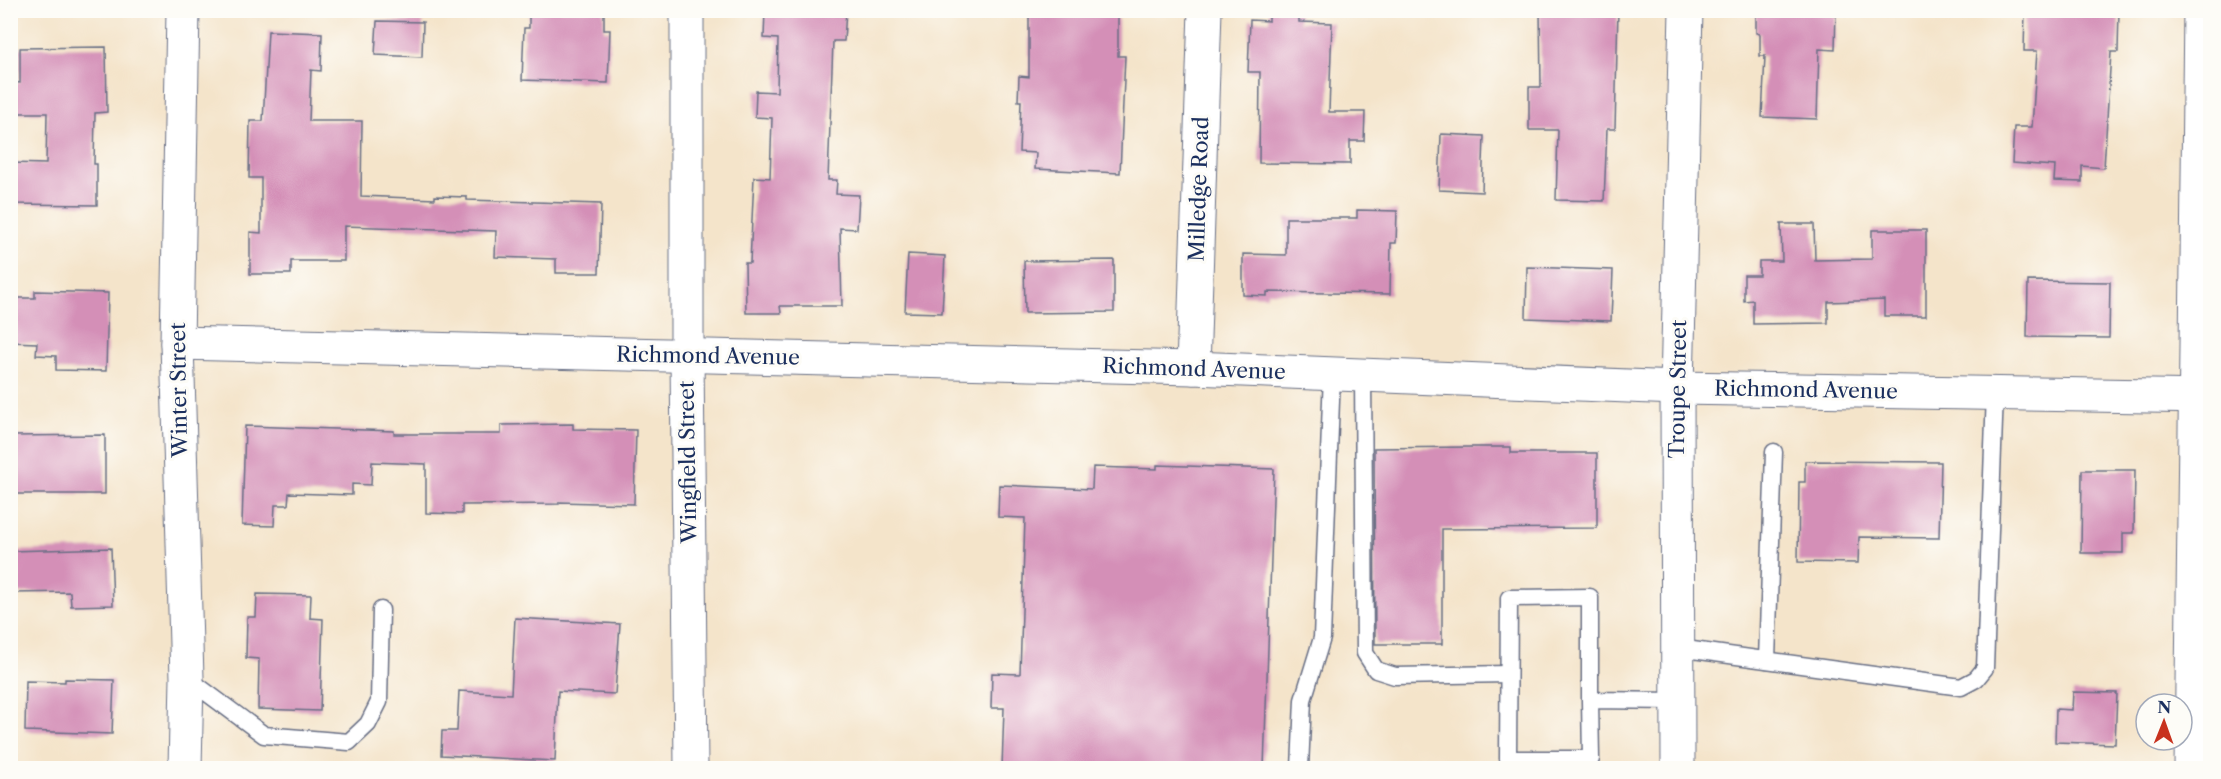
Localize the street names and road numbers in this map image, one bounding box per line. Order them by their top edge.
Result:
street label: Milledge Road [1183,116,1214,262]
street label: Troupe Street [1664,319,1691,459]
street label: Winter Street [165,322,192,459]
street label: Richmond Avenue [616,341,800,370]
street label: Richmond Avenue [1102,353,1286,384]
street label: Richmond Avenue [1714,375,1898,404]
street label: Wingfield Street [674,380,701,545]

